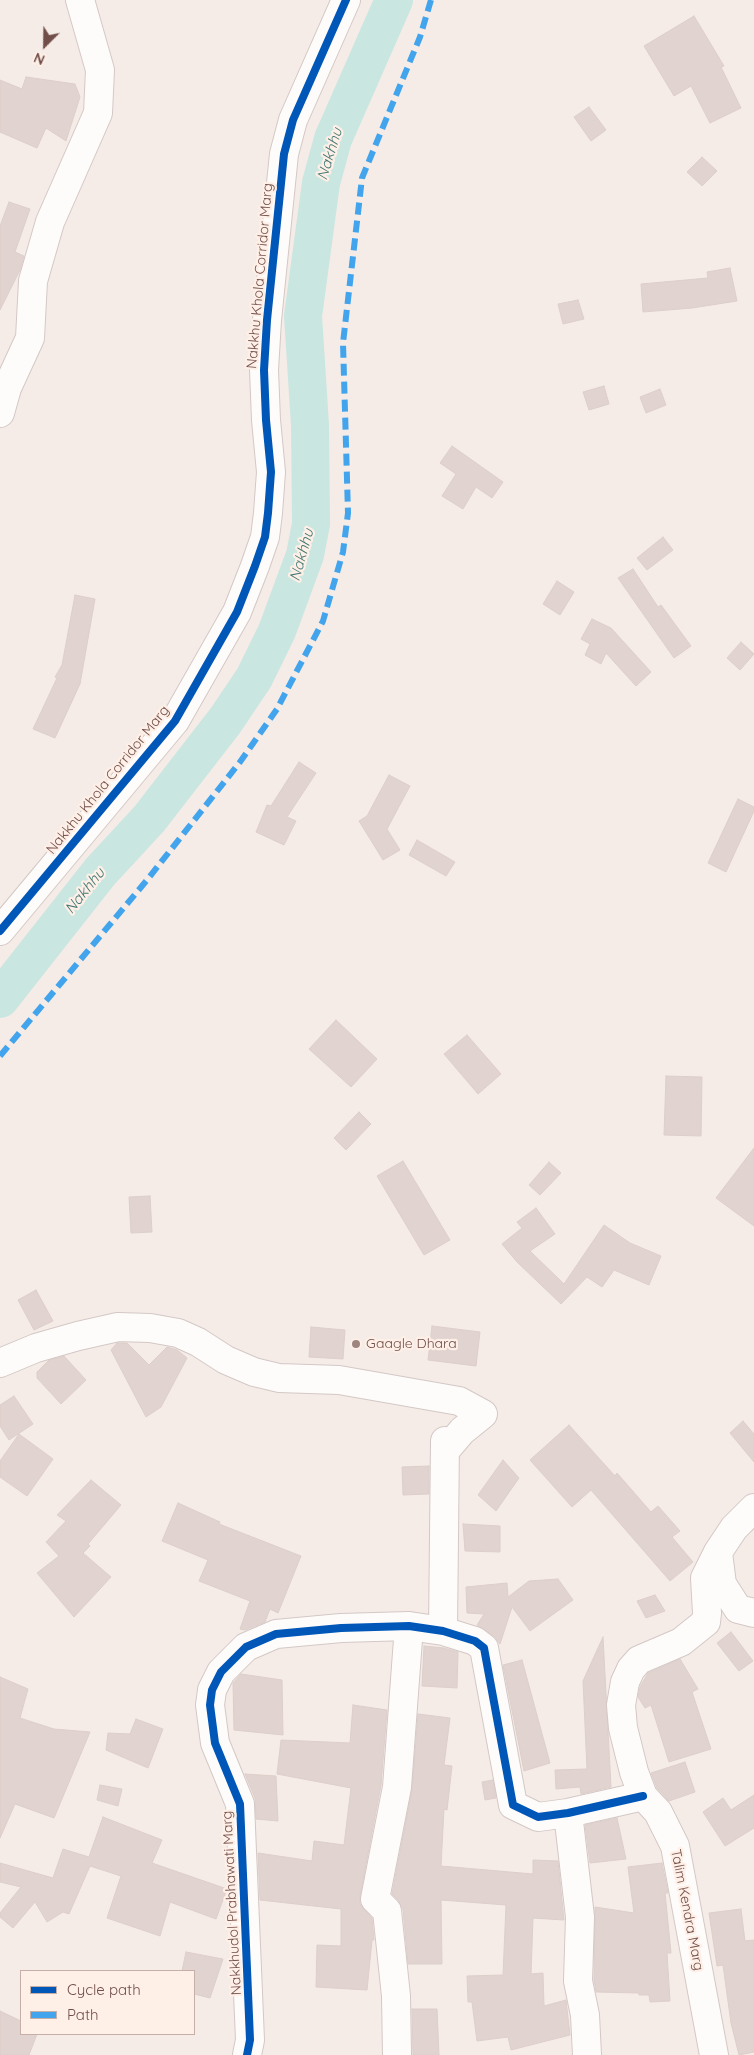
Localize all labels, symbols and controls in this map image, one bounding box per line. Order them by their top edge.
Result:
north arrow [20,20,70,70]
text: N [31,49,47,69]
water label: Nakhhu [314,126,346,182]
street label: Nakkhu Khola Corridor Marg [244,183,276,369]
water label: Nakhhu [286,527,318,583]
street label: Nakkhu Khola Corridor Marg [43,702,173,858]
water label: Nakhhu [61,865,109,917]
place label: Gaagle Dhara [366,1336,457,1352]
marker: Gaagle Dhara [350,1338,362,1350]
street label: Nakkhudol Prabhawati Marg [219,1810,245,1996]
street label: Talim Kendra Marg [667,1848,707,1972]
legend [20,1970,195,2035]
text: Cycle path [67,1980,141,1999]
text: Path [67,2005,99,2024]

